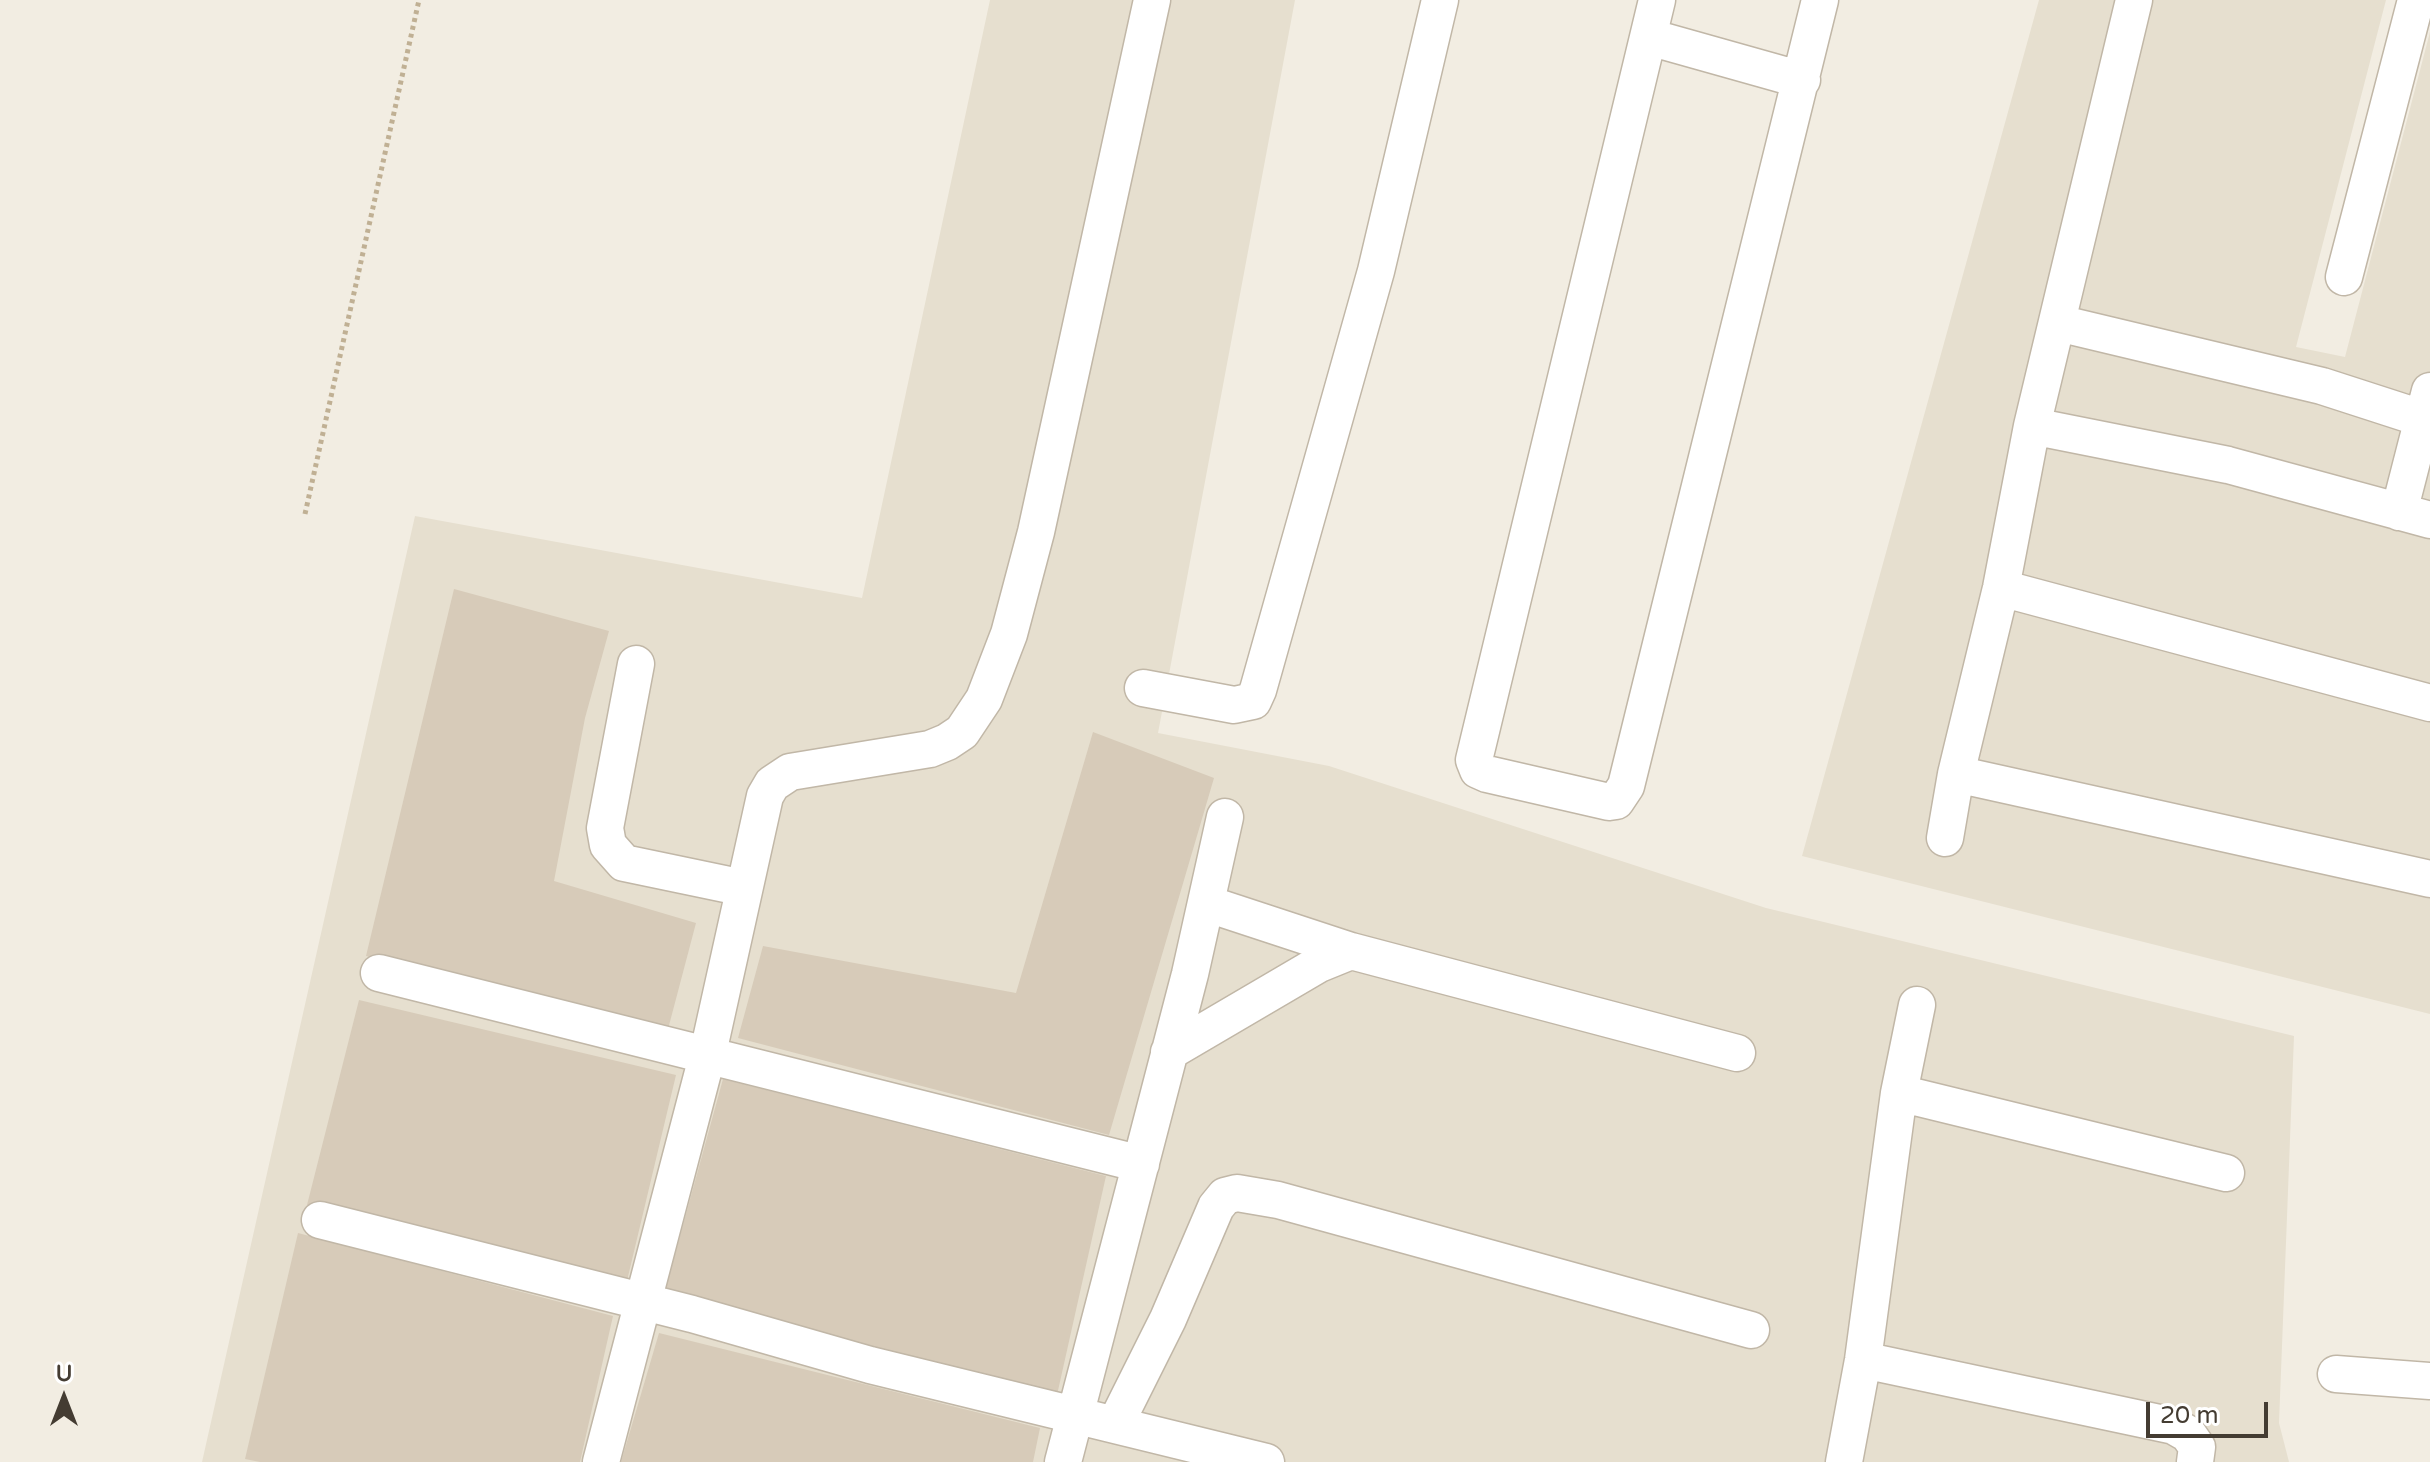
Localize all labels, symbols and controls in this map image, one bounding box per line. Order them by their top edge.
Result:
north arrow [24,1358,104,1438]
text: U [56,1361,72,1387]
scale bar [2150,1386,2272,1436]
text: 20 m [2160,1401,2218,1430]

